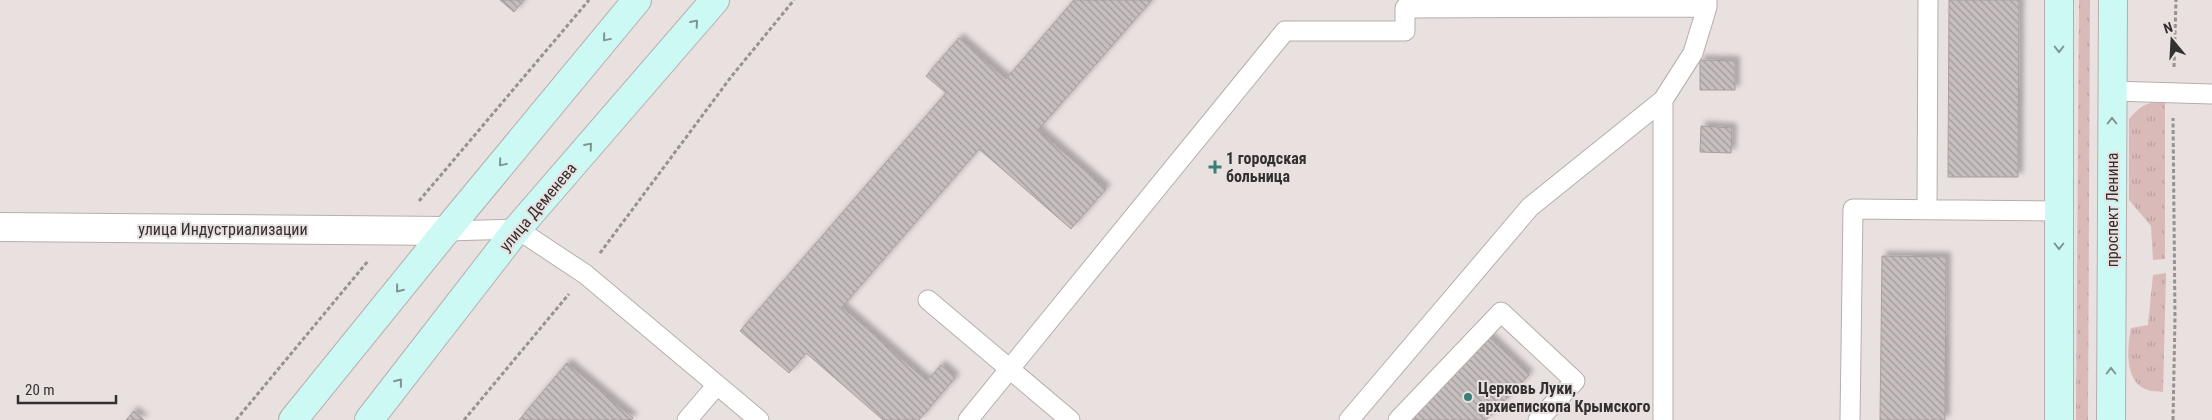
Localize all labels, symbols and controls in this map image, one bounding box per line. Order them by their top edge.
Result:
north arrow [2147,15,2197,65]
text: N [2161,19,2175,37]
one-way arrow [689,20,698,29]
one-way arrow [602,32,611,41]
one-way arrow [2054,45,2064,53]
one-way arrow [2107,117,2117,125]
one-way arrow [583,143,592,152]
place label: 1 городская больница [1226,149,1307,186]
street label: проспект Ленина [2103,153,2122,267]
one-way arrow [499,157,508,166]
street label: улица Деменева [495,159,581,255]
marker: 1 городская больница [1208,160,1222,174]
street label: улица Индустриализации [138,220,308,239]
one-way arrow [2054,242,2064,250]
one-way arrow [396,283,405,292]
one-way arrow [2106,367,2116,375]
scale bar [18,372,115,404]
one-way arrow [393,378,402,387]
place label: Церковь Луки, архиепископа Крымского [1478,379,1650,416]
text: 20 m [25,381,55,399]
marker: Церковь Луки, архиепископа Крымского [1462,391,1474,403]

